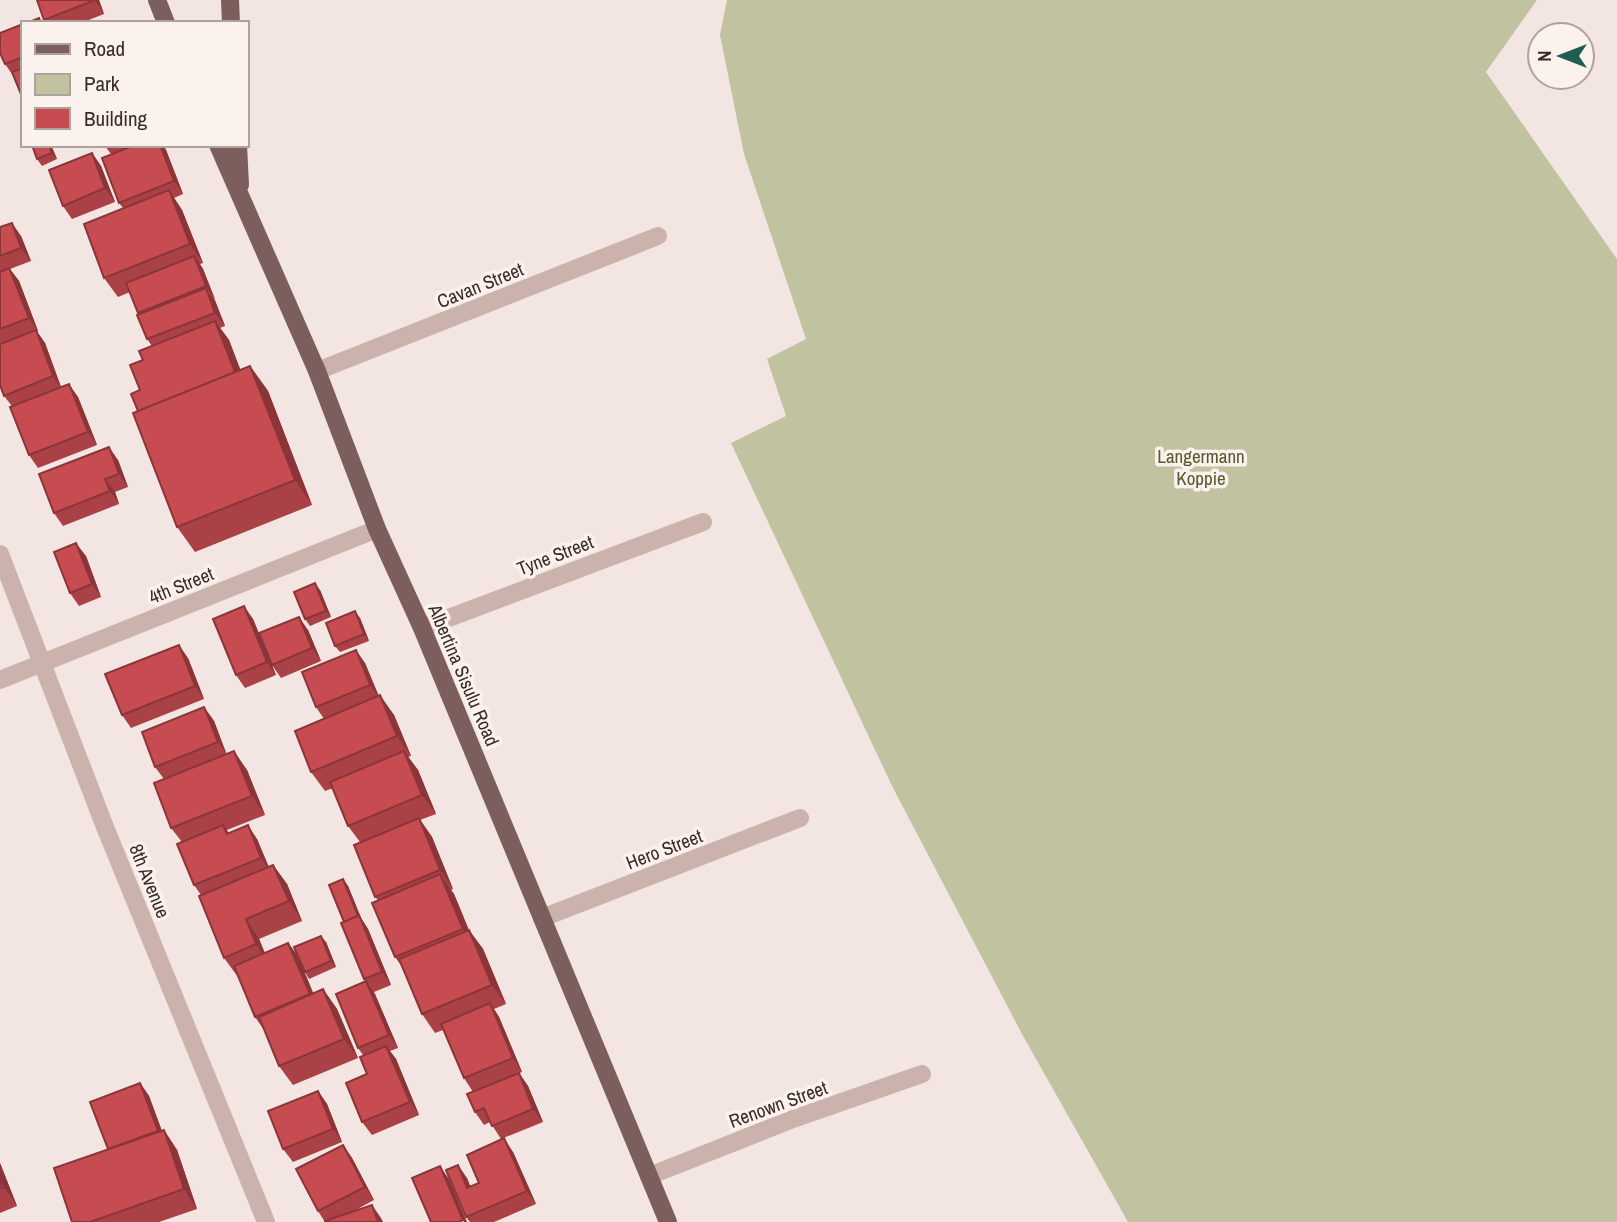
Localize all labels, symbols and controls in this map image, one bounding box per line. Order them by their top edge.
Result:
legend [21,21,248,147]
north arrow [1526,21,1596,91]
text: Road [84,34,125,63]
text: N [1531,50,1557,62]
text: Park [84,69,120,98]
text: Building [84,104,148,133]
street label: Cavan Street [433,256,528,314]
park label: Langermann Koppie [1157,443,1245,491]
street label: Tyne Street [513,528,597,581]
street label: 4th Street [145,560,218,610]
street label: Albertina Sisulu Road [422,599,506,750]
street label: Hero Street [622,822,706,875]
street label: 8th Avenue [123,840,177,922]
street label: Renown Street [725,1074,831,1134]

